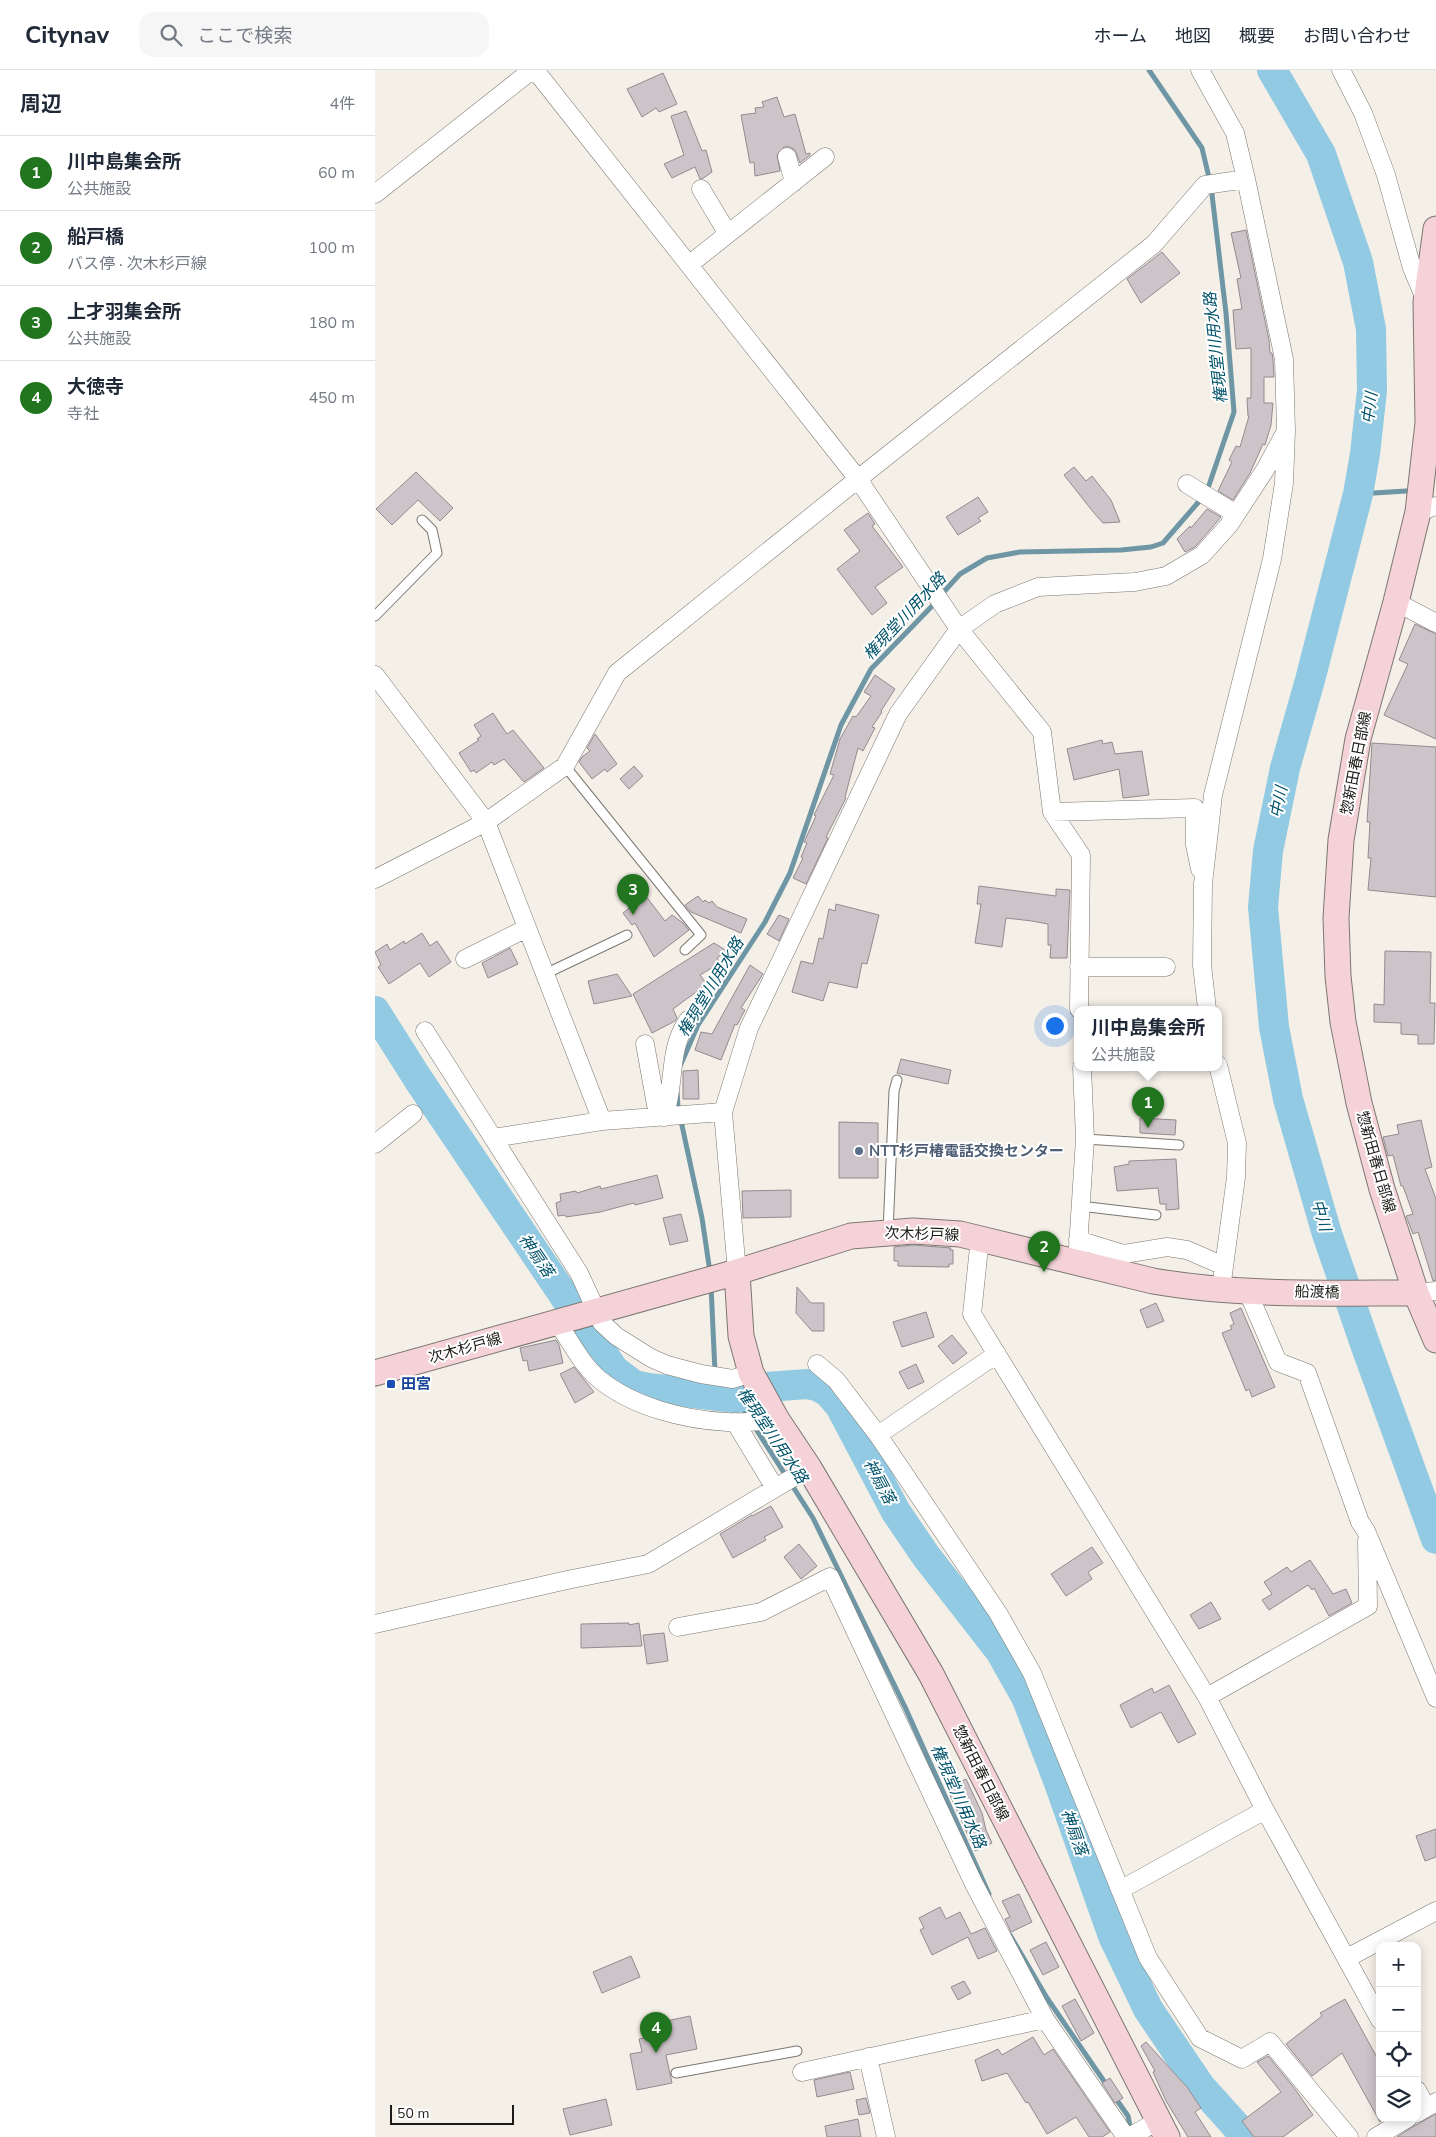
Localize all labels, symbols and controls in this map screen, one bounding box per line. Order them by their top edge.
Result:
search box [139,12,489,57]
text: Citynav [25,19,109,51]
icon: search [157,21,185,49]
text: ここで検索 [197,23,292,49]
text: ホーム [1094,24,1147,48]
text: 地図 [1175,24,1211,48]
text: 概要 [1239,24,1275,48]
text: お問い合わせ [1303,24,1411,48]
text: 周辺 [20,90,62,118]
text: 4件 [329,93,355,115]
text: 川中島集会所 [67,149,181,175]
text: 1 [31,162,41,184]
text: 60 m [318,162,355,184]
text: 公共施設 [67,178,131,200]
text: 船戸橋 [67,224,124,250]
text: 2 [31,237,41,259]
text: 100 m [308,237,355,259]
text: バス停 · 次木杉戸線 [67,253,207,275]
water label: 権現堂川用水路 [1199,289,1233,405]
text: 上才羽集会所 [67,299,181,325]
text: 3 [31,312,41,334]
text: 180 m [308,312,355,334]
text: 公共施設 [67,328,131,350]
text: 大徳寺 [67,374,124,400]
text: 4 [31,387,41,409]
text: 450 m [308,387,355,409]
water label: 中川 [1357,389,1383,425]
text: 寺社 [67,403,99,425]
water label: 権現堂川用水路 [858,567,952,665]
street label: 惣新田春日部線 [1336,710,1376,816]
water label: 中川 [1265,782,1293,820]
pin: 3 [617,874,649,915]
water label: 権現堂川用水路 [673,932,750,1041]
popup [1074,1006,1222,1071]
your location [1042,1013,1068,1039]
text: 川中島集会所 [1091,1015,1205,1041]
text: 公共施設 [1091,1044,1155,1066]
pin: 1 [1132,1087,1164,1128]
street label: 惣新田春日部線 [1352,1109,1400,1215]
place label: NTT杉戸椿電話交換センター [869,1141,1064,1161]
marker: NTT杉戸椿電話交換センター [853,1145,865,1157]
water label: 中川 [1306,1197,1337,1236]
street label: 次木杉戸線 [884,1223,960,1245]
water label: 神扇落 [514,1230,560,1284]
pin: 2 [1028,1231,1060,1272]
street label: 船渡橋 [1294,1282,1340,1302]
street label: 次木杉戸線 [426,1328,504,1368]
place label: 田宮 [401,1374,431,1394]
marker: 田宮 [385,1378,397,1390]
water label: 権現堂川用水路 [732,1383,814,1490]
water label: 神扇落 [858,1455,902,1510]
street label: 惣新田春日部線 [948,1722,1014,1824]
water label: 権現堂川用水路 [925,1741,992,1854]
water label: 神扇落 [1056,1806,1094,1861]
map controls [1376,1942,1421,2122]
button: + [1376,1942,1421,1987]
button: − [1376,1987,1421,2032]
pin: 4 [640,2012,672,2053]
button: locate [1376,2032,1421,2077]
button: layers [1376,2077,1421,2122]
scale bar [390,2102,514,2125]
text: 50 m [397,2104,429,2123]

